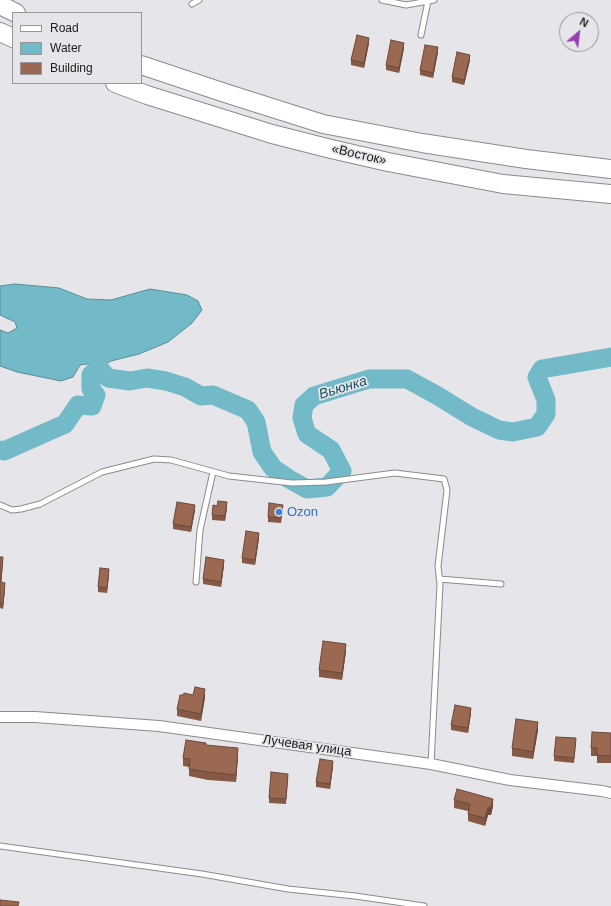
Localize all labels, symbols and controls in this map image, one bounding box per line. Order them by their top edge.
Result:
legend [12,12,142,84]
north arrow [559,12,599,52]
text: N [578,15,590,29]
text: Road [50,21,79,35]
text: Water [50,41,82,55]
text: Building [50,61,93,75]
street label: «Восток» [330,141,388,169]
water label: Вьюнка [317,373,369,403]
place label: Ozon [287,504,318,520]
marker: Ozon [274,507,284,517]
street label: Лучевая улица [262,732,352,760]

